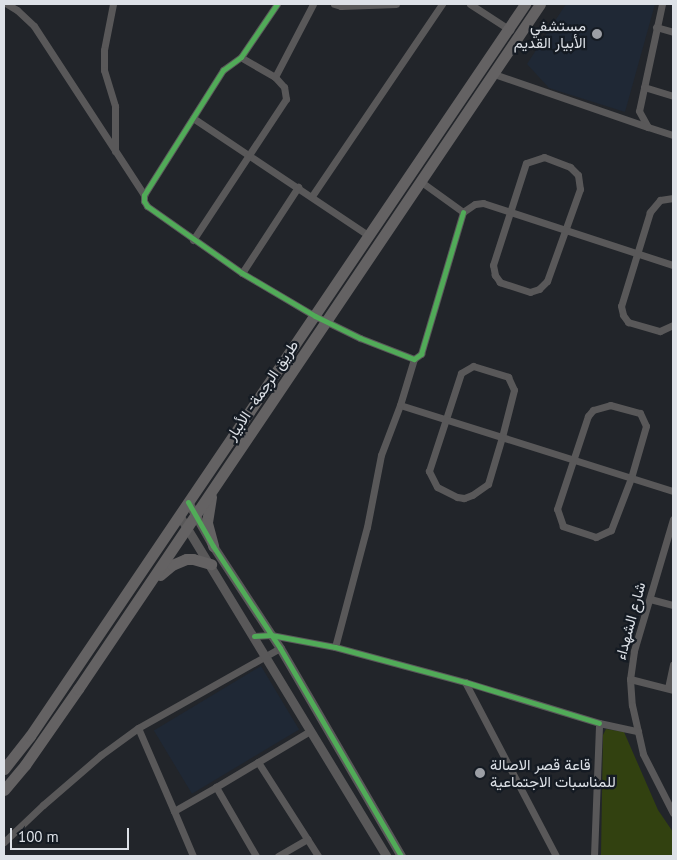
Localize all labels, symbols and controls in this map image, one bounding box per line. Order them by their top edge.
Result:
place label: مستشفي الأبيار القديم [514,16,586,51]
marker: مستشفي الأبيار القديم [590,27,604,41]
street label: طريق الرجمة - الأبيار [221,336,303,444]
street label: شارع الشهداء [611,580,649,662]
place label: قاعة قصر الاصالة للمناسبات الاجتماعية [490,755,616,790]
marker: قاعة قصر الاصالة للمناسبات الاجتماعية [474,767,486,779]
scale bar [12,818,131,850]
text: 100 m [18,827,59,846]

